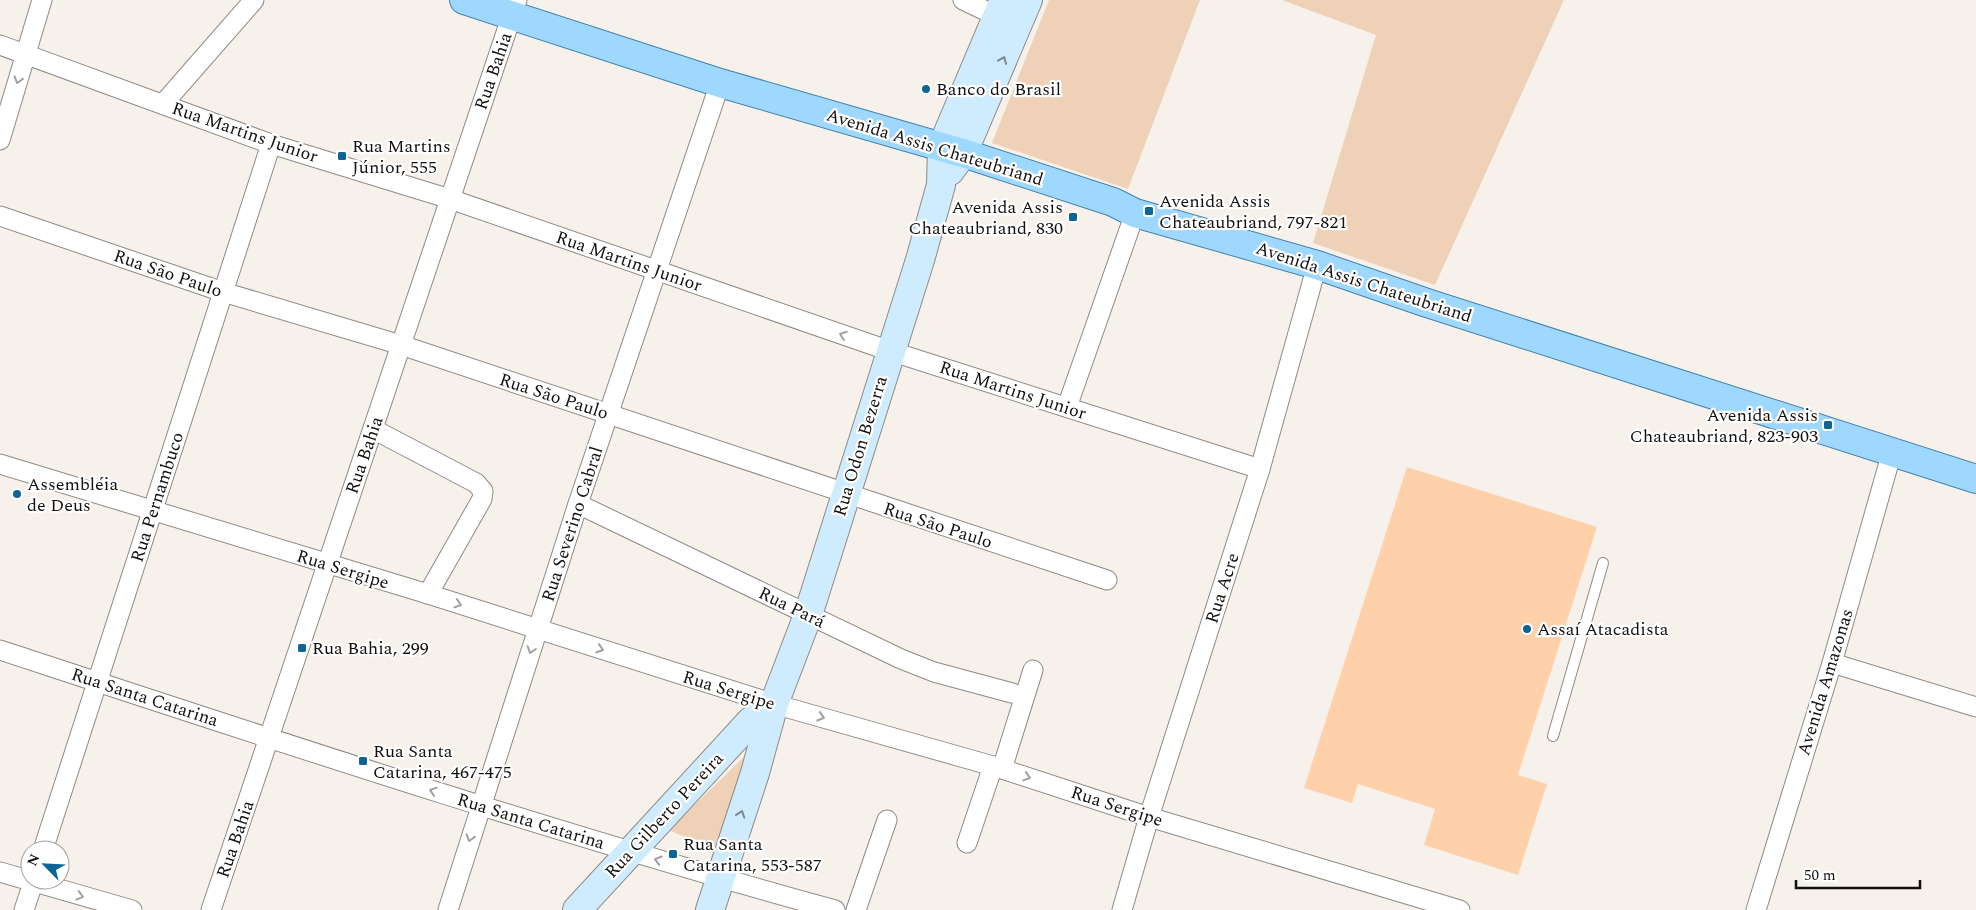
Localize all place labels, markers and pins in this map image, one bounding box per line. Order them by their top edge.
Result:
place label: Banco do Brasil [936,76,1061,103]
marker: Banco do Brasil [920,83,932,95]
place label: Rua Martins Júnior, 555 [352,133,451,181]
marker: Rua Martins Júnior, 555 [336,150,348,162]
place label: Avenida Assis Chateaubriand, 797-821 [1159,188,1347,236]
place label: Avenida Assis Chateaubriand, 830 [908,194,1063,242]
marker: Avenida Assis Chateaubriand, 797-821 [1143,205,1155,217]
marker: Avenida Assis Chateaubriand, 830 [1067,211,1079,223]
place label: Avenida Assis Chateaubriand, 823-903 [1630,402,1818,450]
marker: Avenida Assis Chateaubriand, 823-903 [1822,419,1834,431]
place label: Assembléia de Deus [27,471,118,519]
marker: Assembléia de Deus [11,488,23,500]
place label: Assaí Atacadista [1537,616,1669,643]
marker: Assaí Atacadista [1521,623,1533,635]
place label: Rua Bahia, 299 [312,635,429,662]
marker: Rua Bahia, 299 [296,642,308,654]
place label: Rua Santa Catarina, 467-475 [373,738,512,786]
marker: Rua Santa Catarina, 467-475 [357,755,369,767]
place label: Rua Santa Catarina, 553-587 [683,831,822,879]
marker: Rua Santa Catarina, 553-587 [667,848,679,860]

